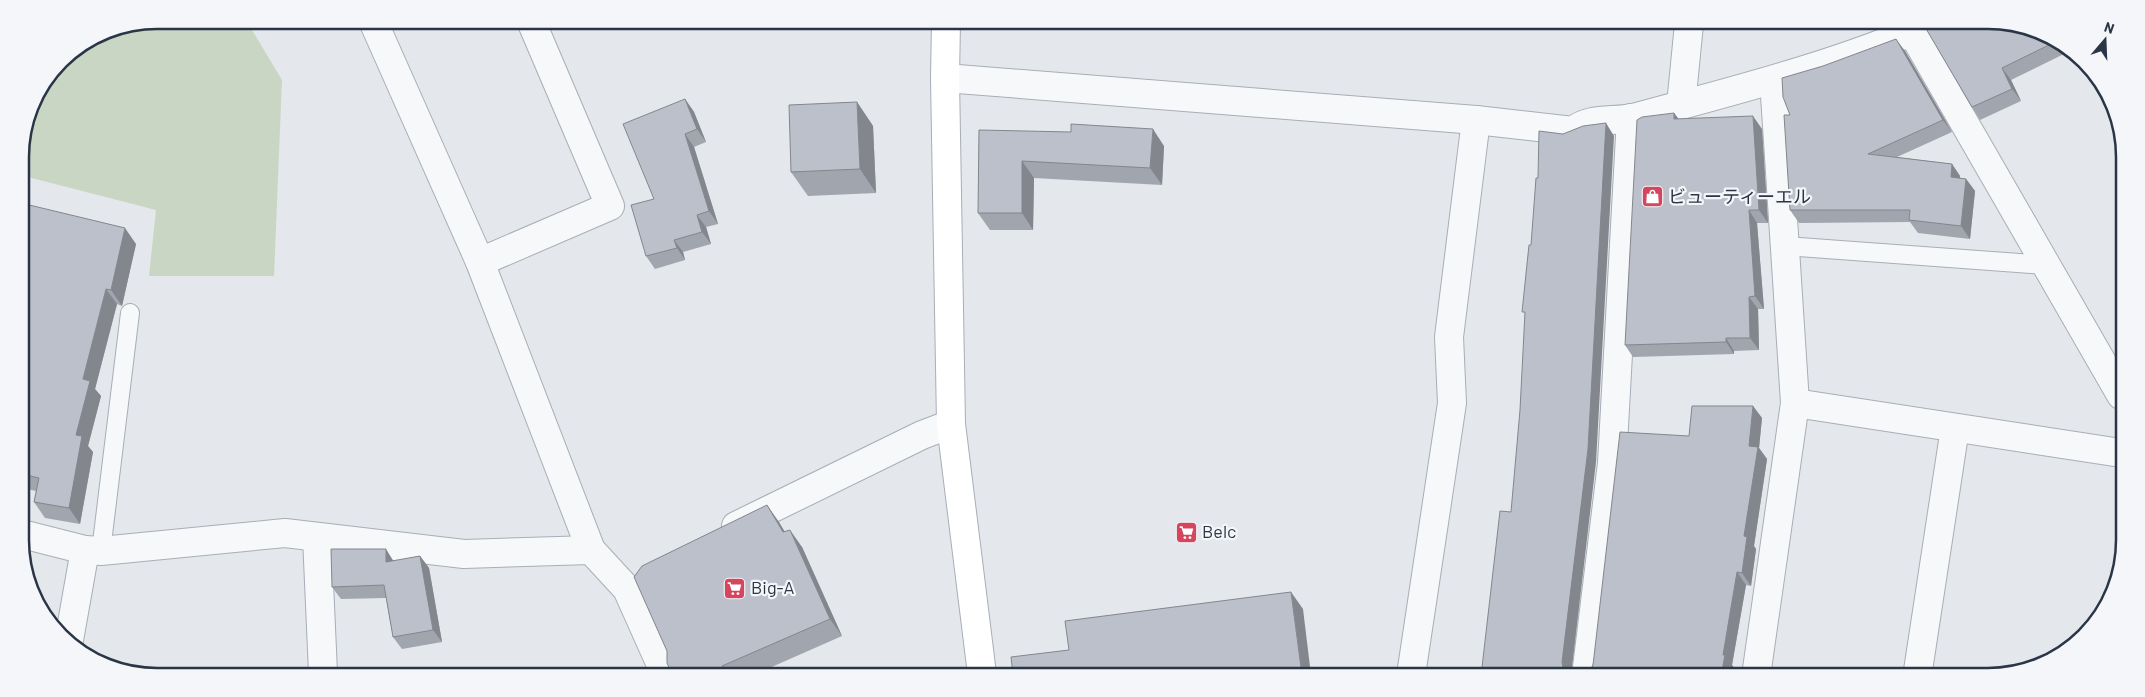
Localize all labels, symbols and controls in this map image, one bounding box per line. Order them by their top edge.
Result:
north arrow [2080,15,2130,65]
text: N [2102,18,2117,37]
shop icon: ビューティーエル [1640,185,1664,209]
place label: ビューティーエル [1668,185,1811,207]
supermarket icon: Belc [1174,520,1198,544]
place label: Belc [1202,520,1236,542]
supermarket icon: Big-A [723,576,747,600]
place label: Big-A [751,576,795,598]

